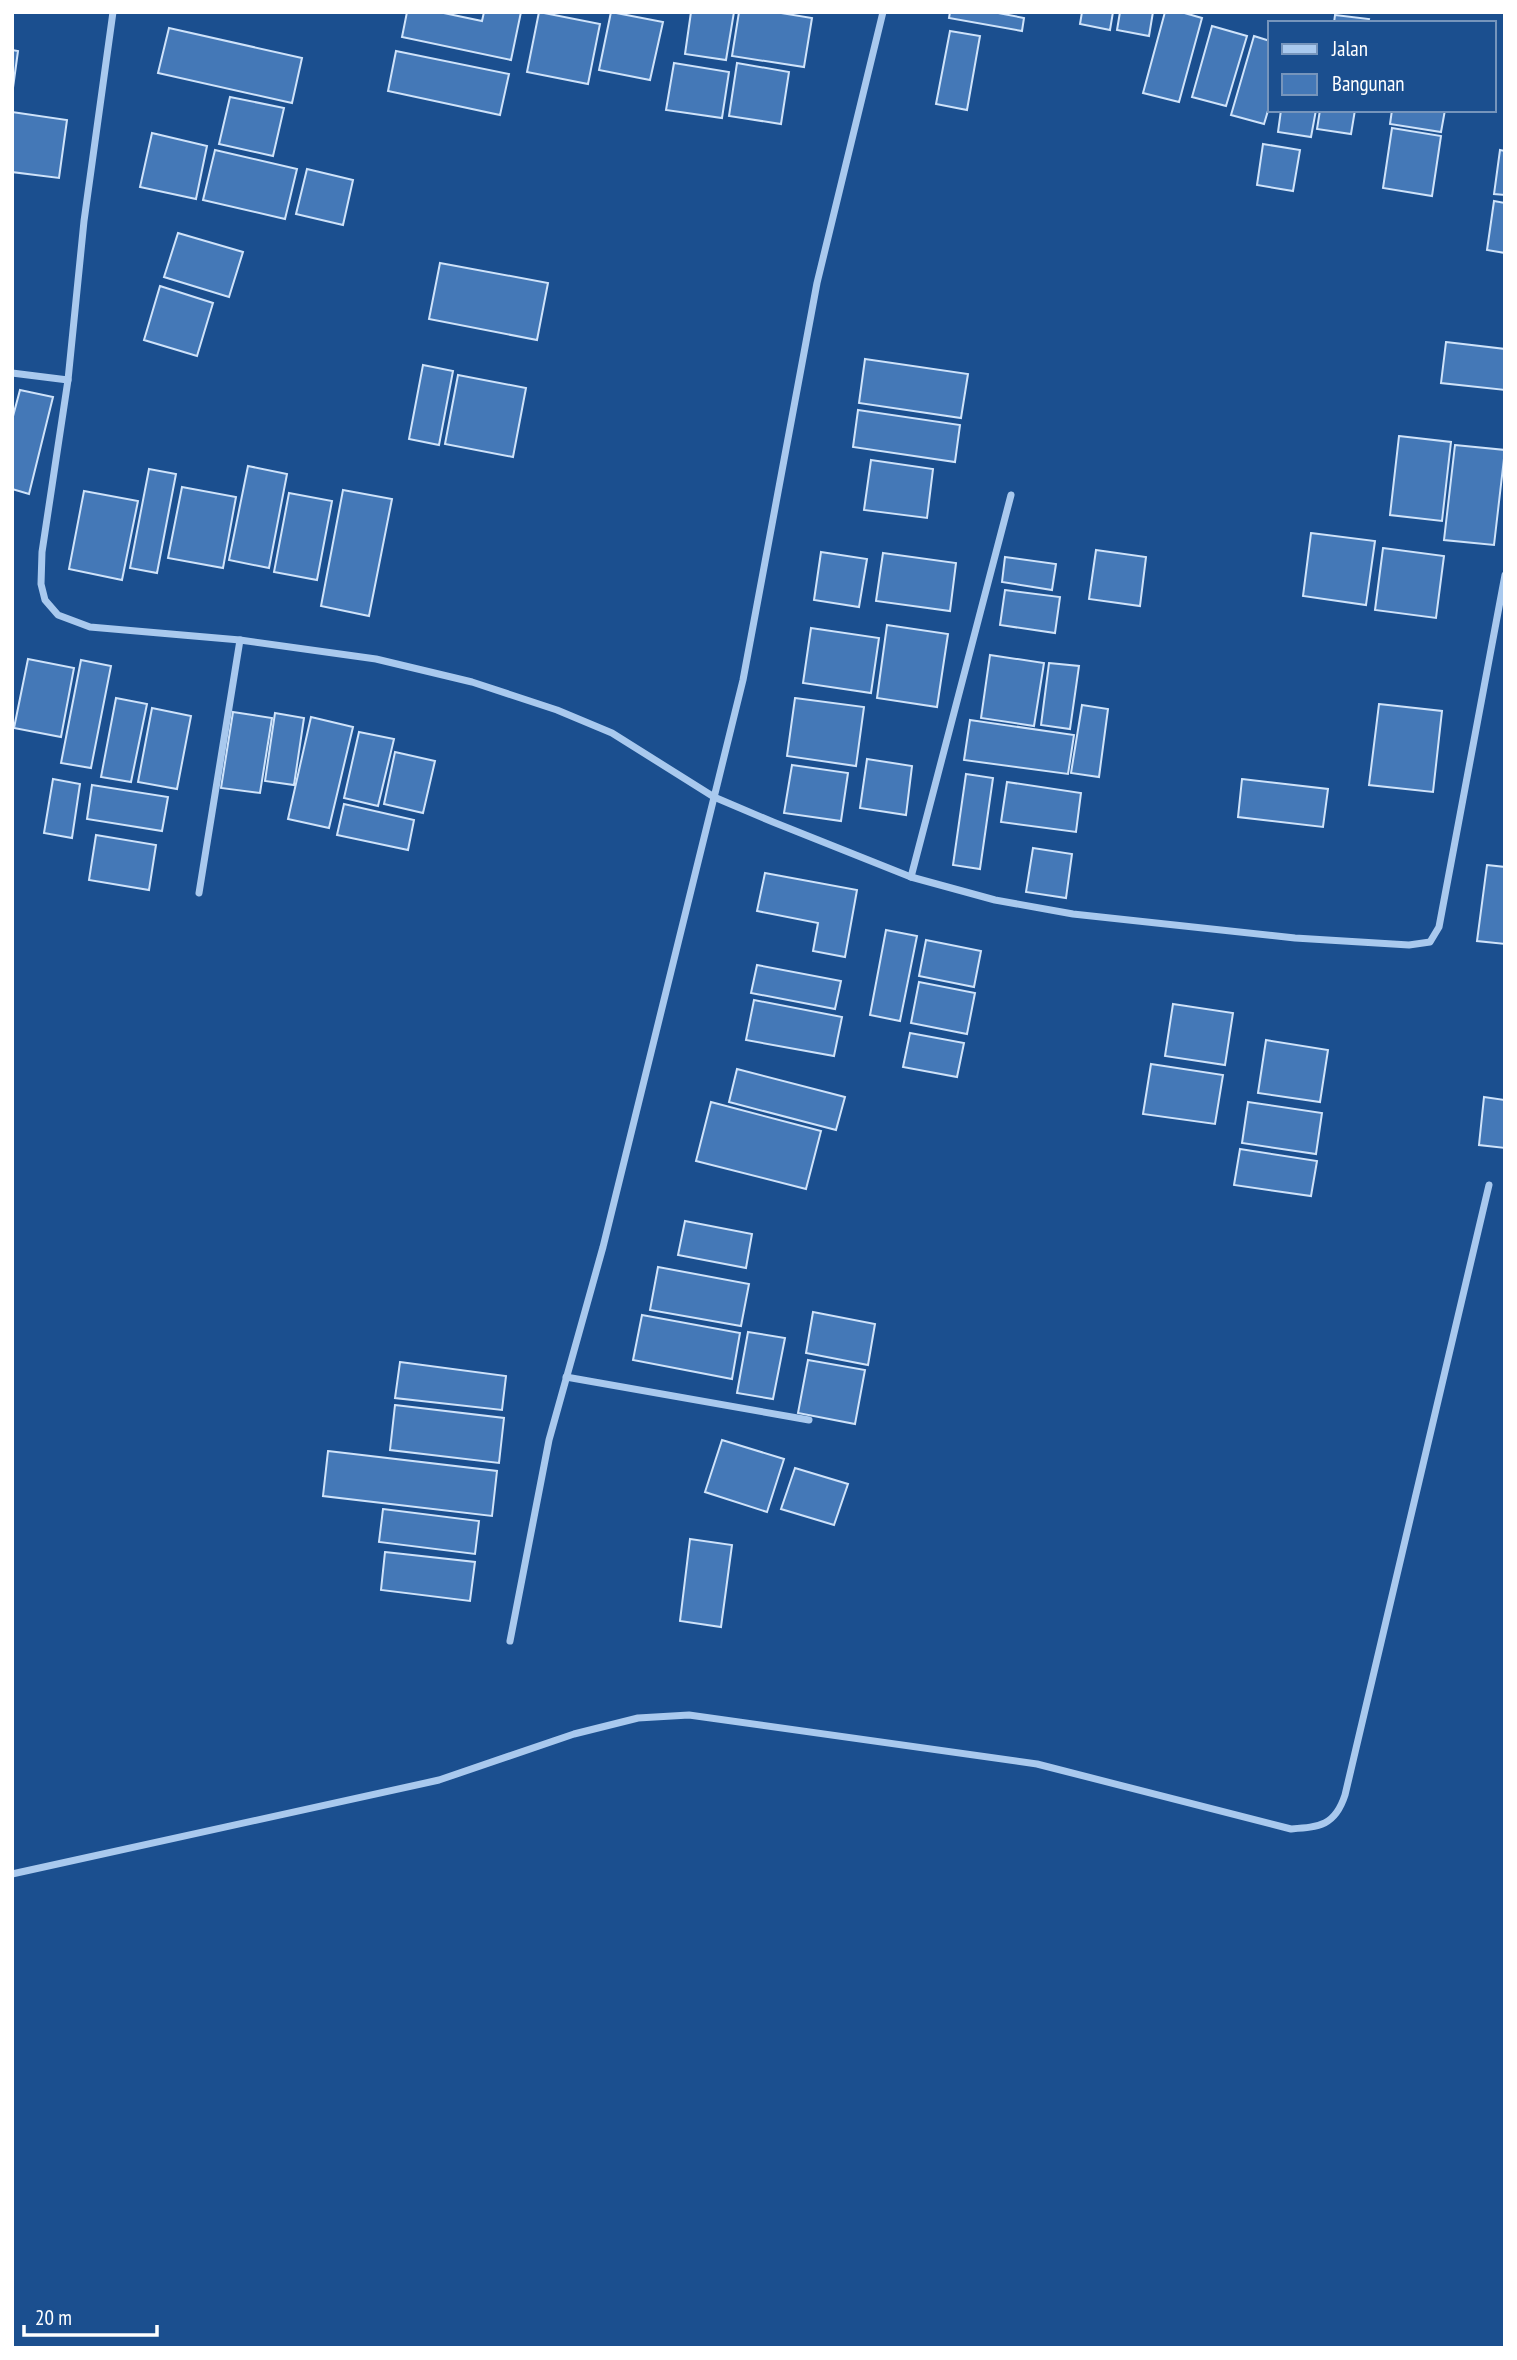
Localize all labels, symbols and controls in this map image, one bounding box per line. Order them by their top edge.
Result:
legend [1268,21,1496,112]
text: Jalan [1331,35,1368,62]
text: Bangunan [1332,70,1405,97]
scale bar [24,2294,158,2338]
text: 20 m [35,2304,72,2331]

